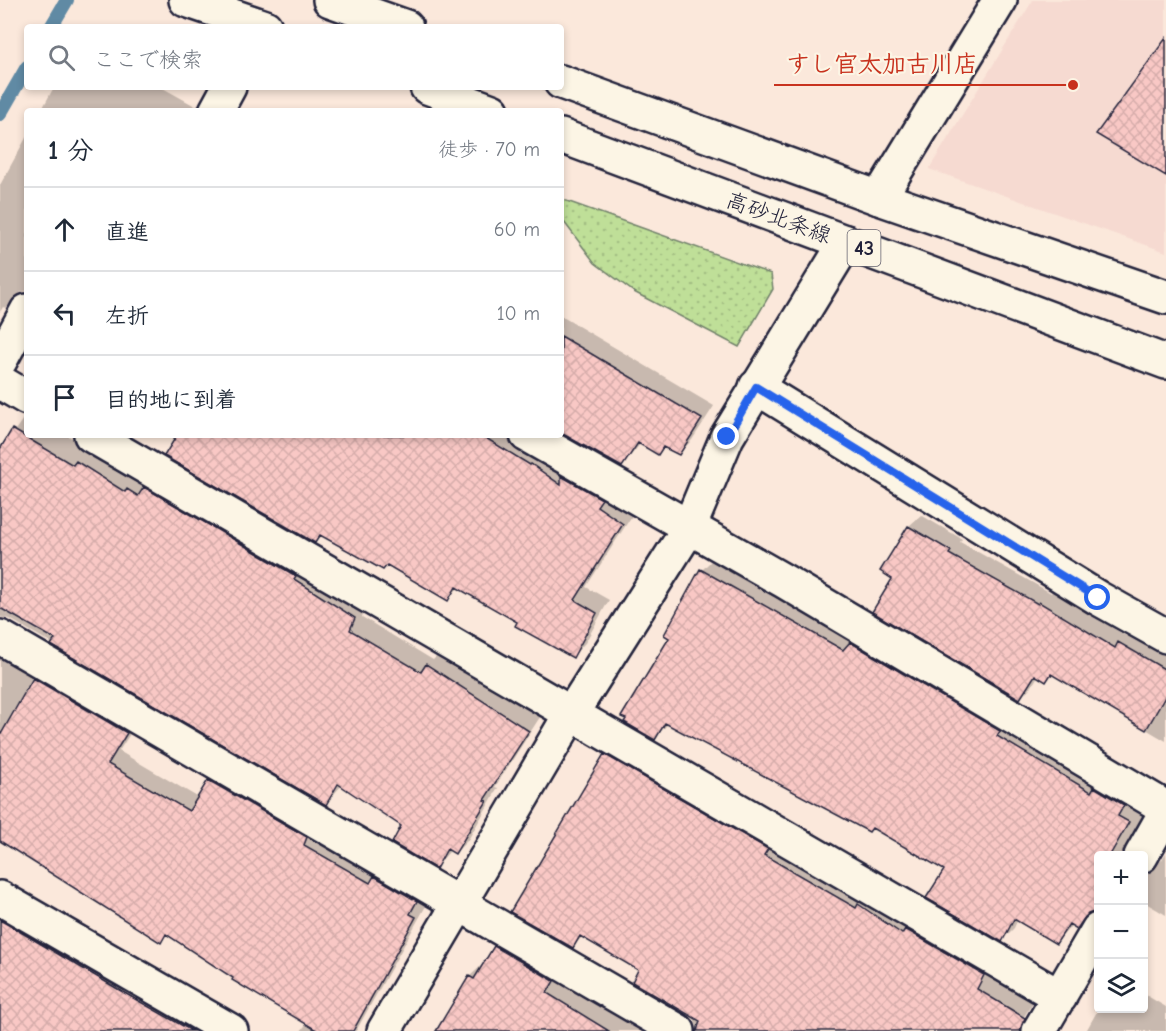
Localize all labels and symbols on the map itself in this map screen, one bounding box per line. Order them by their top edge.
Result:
callout: すし官太加古川店 [774,43,990,85]
text: すし官太加古川店 [786,50,978,78]
street label: 高砂北条線 [723,187,835,249]
road number: 43 [848,230,880,266]
route end [713,423,739,449]
route start [1084,584,1110,610]

